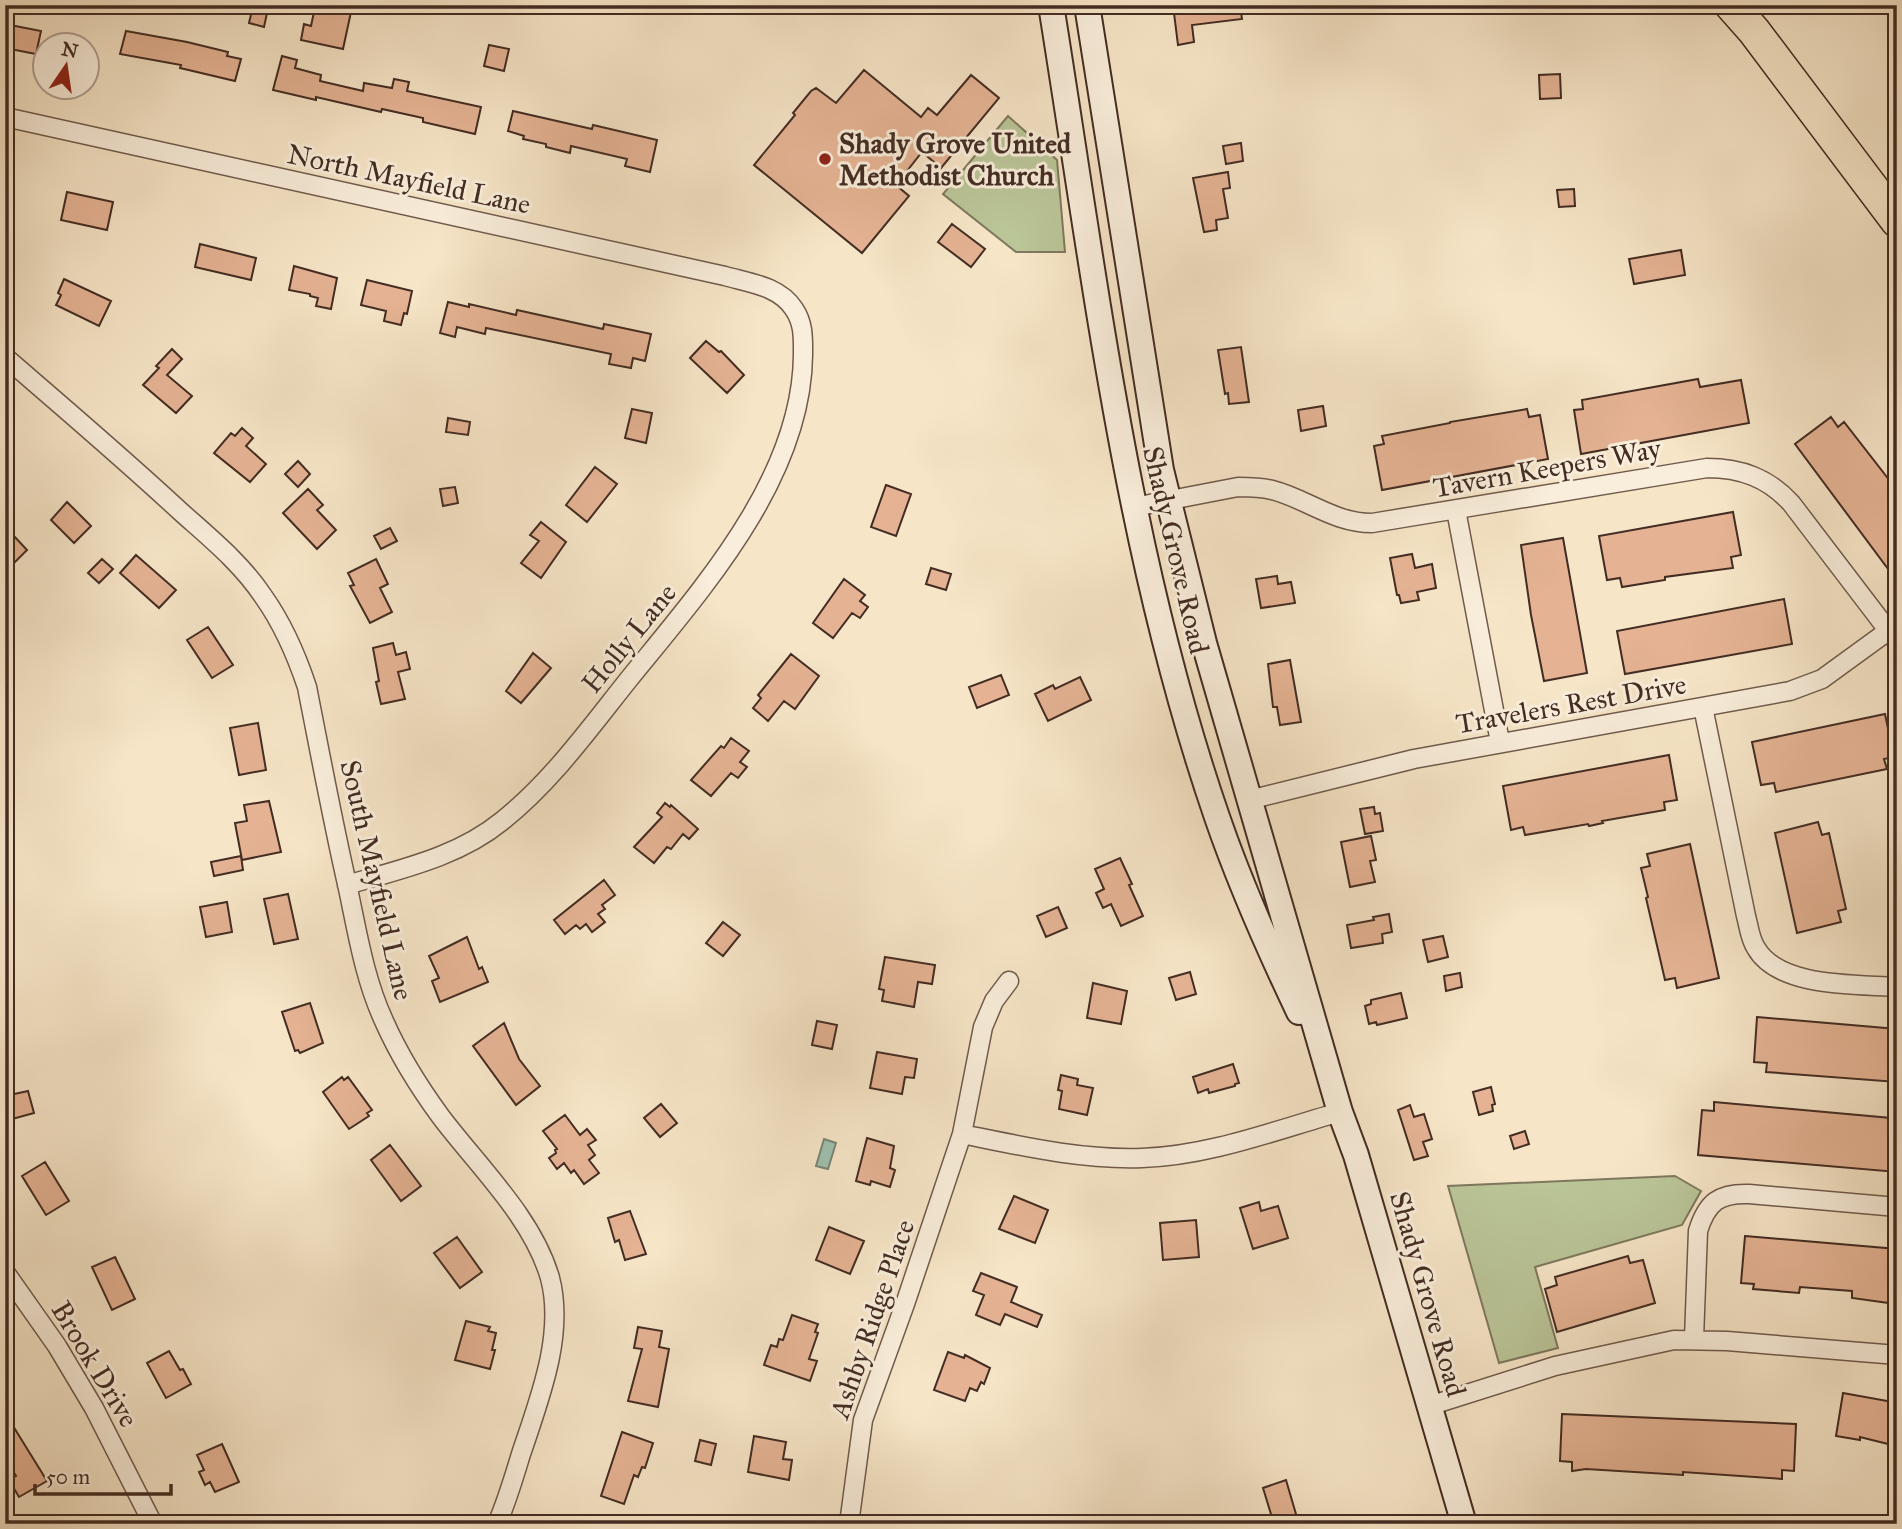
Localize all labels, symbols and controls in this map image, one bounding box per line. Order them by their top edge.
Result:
north arrow [32,32,102,102]
text: N [59,37,80,63]
place label: Shady Grove United Methodist Church [839,126,1072,193]
street label: North Mayfield Lane [284,136,534,222]
marker: Shady Grove United Methodist Church [817,151,833,167]
street label: Tavern Keepers Way [1430,431,1664,505]
street label: Shady Grove Road [1135,443,1217,657]
street label: Holly Lane [574,576,684,700]
street label: Travelers Rest Drive [1453,667,1689,741]
street label: South Mayfield Lane [332,757,422,1003]
street label: Shady Grove Road [1382,1187,1474,1401]
street label: Ashby Ridge Place [821,1215,922,1424]
street label: Brook Drive [44,1295,146,1433]
scale bar [35,1452,172,1496]
text: 50 m [46,1464,91,1490]

